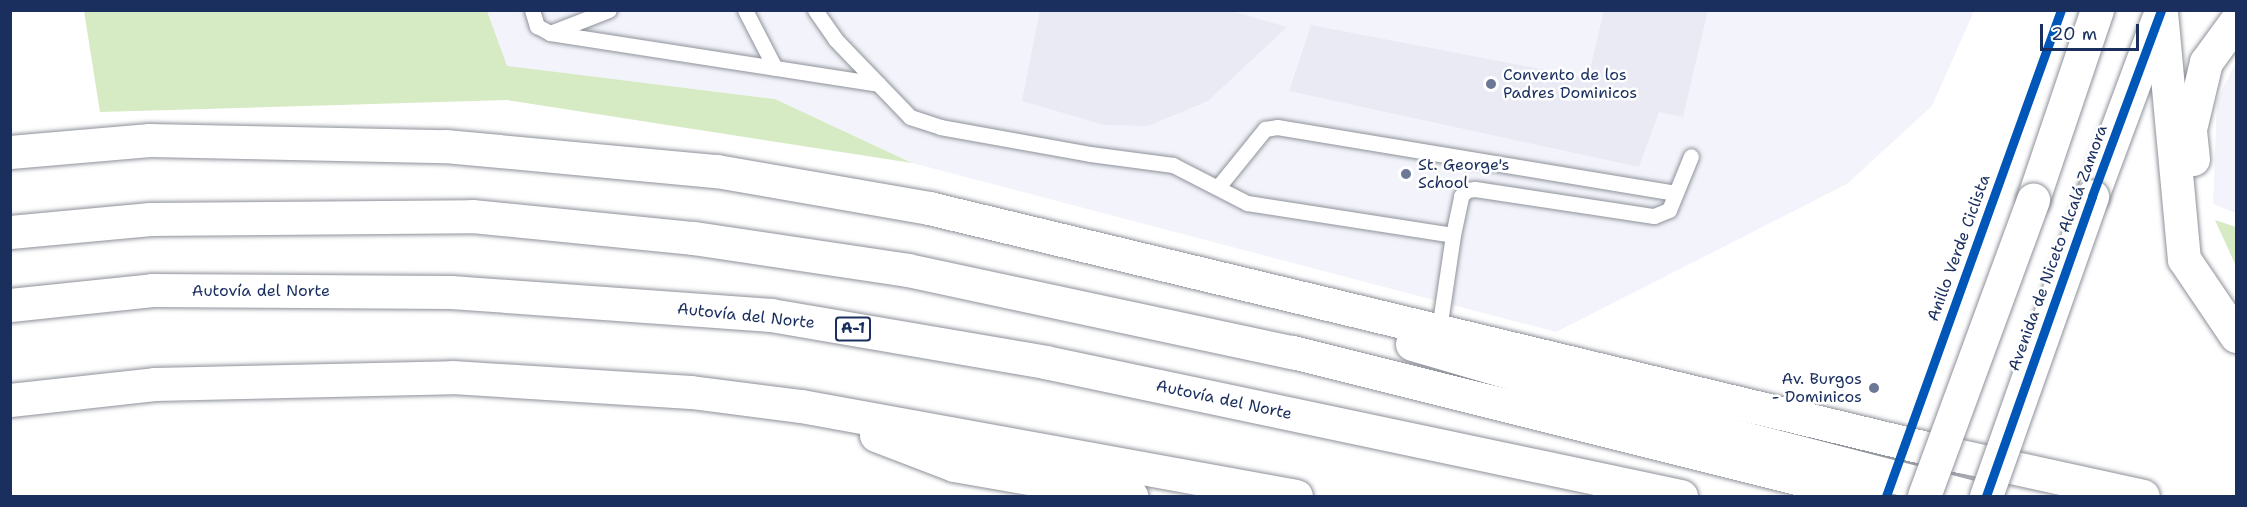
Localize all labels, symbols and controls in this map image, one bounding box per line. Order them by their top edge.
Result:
scale bar [2043,12,2142,50]
text: 20 m [2051,22,2097,46]
place label: Convento de los Padres Dominicos [1503,65,1637,103]
marker: Convento de los Padres Dominicos [1484,77,1498,91]
street label: Avenida de Niceto Alcalá Zamora [2004,122,2112,374]
place label: St. George's School [1418,155,1509,193]
marker: St. George's School [1399,167,1413,181]
street label: Anillo Verde Ciclista [1924,172,1994,324]
street label: Autovía del Norte [192,281,330,301]
street label: Autovía del Norte [676,299,816,333]
road number: A-1 [835,317,871,341]
place label: Av. Burgos - Dominicos [1772,369,1862,407]
street label: Autovía del Norte [1154,376,1294,424]
marker: Av. Burgos - Dominicos [1867,381,1881,395]

